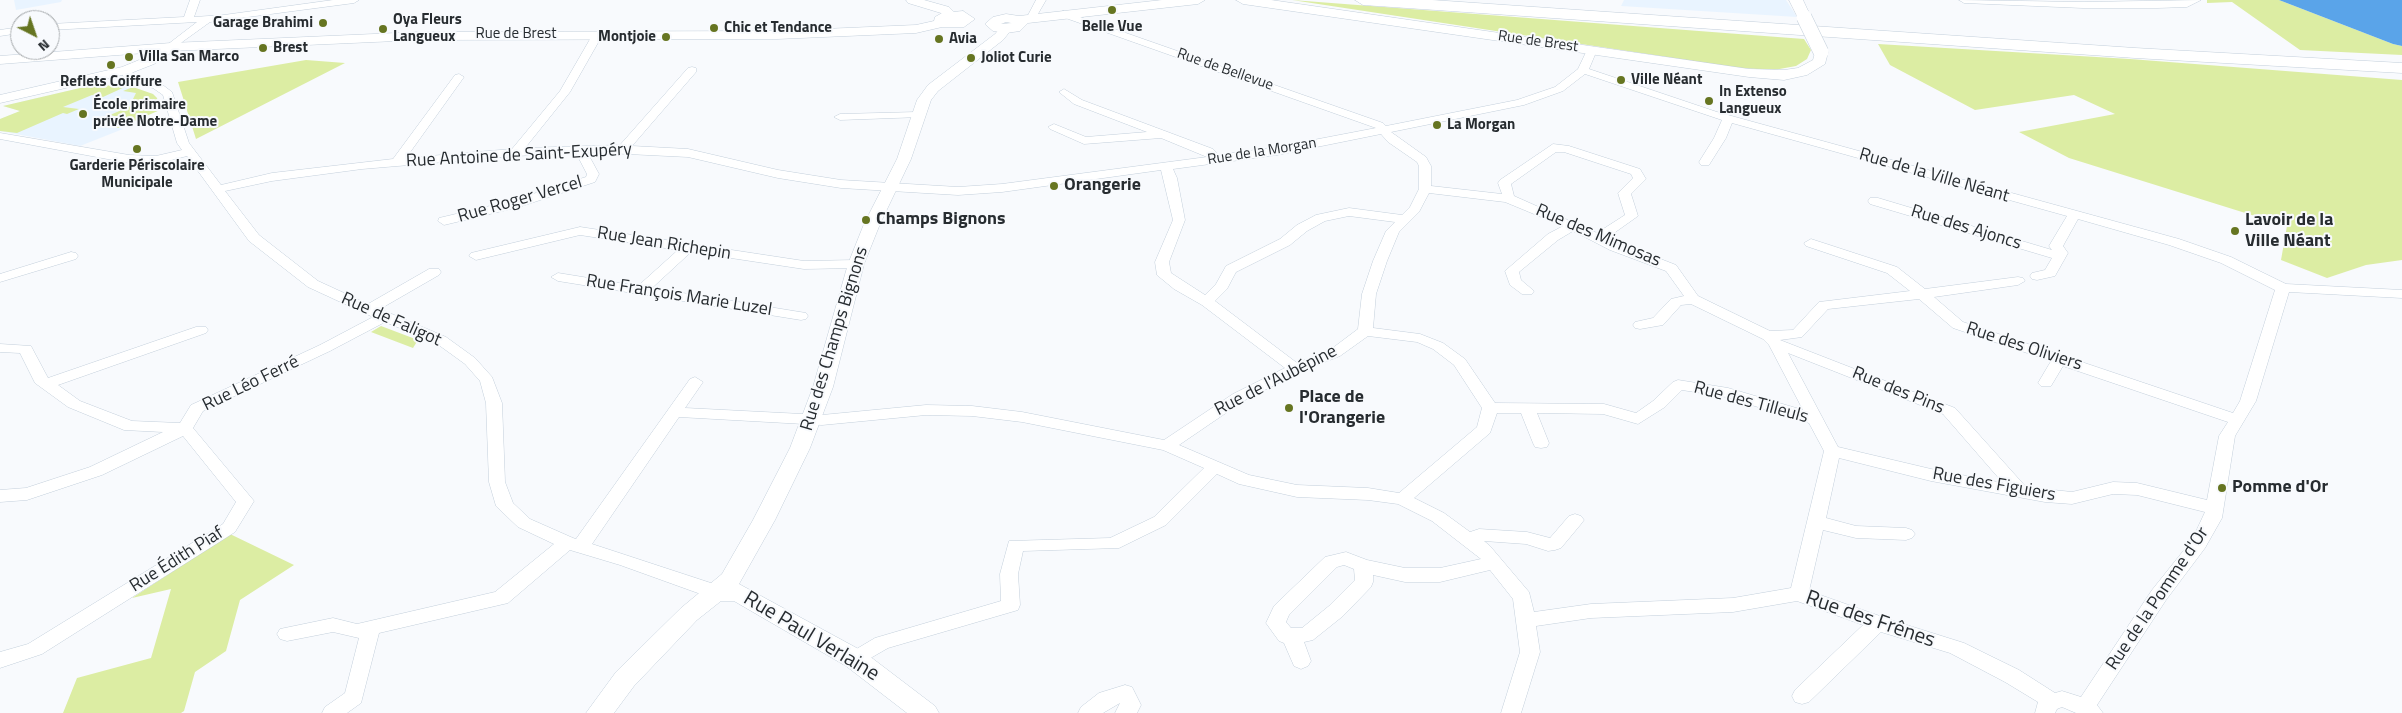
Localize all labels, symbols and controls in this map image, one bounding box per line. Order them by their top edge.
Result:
marker: Belle Vue [1106,4,1118,16]
north arrow [10,10,60,60]
place label: Oya Fleurs Langueux [393,11,462,46]
place label: Garage Brahimi [213,14,313,32]
marker: Garage Brahimi [317,17,329,29]
place label: Belle Vue [1082,18,1142,36]
place label: Chic et Tendance [724,19,832,37]
marker: Chic et Tendance [708,22,720,34]
marker: Oya Fleurs Langueux [377,23,389,35]
street label: Rue de Brest [476,25,556,43]
street label: Rue de Brest [1497,27,1579,57]
place label: Montjoie [598,28,656,46]
place label: Avia [949,30,977,48]
marker: Montjoie [660,31,672,43]
marker: Avia [933,33,945,45]
text: N [34,35,55,57]
place label: Brest [273,39,308,57]
marker: Brest [257,42,269,54]
street label: Rue de Bellevue [1174,45,1276,95]
place label: Villa San Marco [139,48,239,66]
place label: Joliot Curie [981,49,1052,67]
marker: Villa San Marco [123,51,135,63]
marker: Joliot Curie [965,52,977,64]
marker: Reflets Coiffure [105,59,117,71]
place label: Ville Néant [1631,71,1702,89]
place label: Reflets Coiffure [60,73,162,91]
marker: Ville Néant [1615,74,1627,86]
place label: In Extenso Langueux [1719,83,1787,118]
marker: In Extenso Langueux [1703,95,1715,107]
place label: École primaire privée Notre-Dame [93,96,217,131]
marker: École primaire privée Notre-Dame [77,108,89,120]
place label: La Morgan [1447,116,1515,134]
marker: La Morgan [1431,119,1443,131]
street label: Rue de la Morgan [1206,135,1318,169]
street label: Rue Antoine de Saint-Exupéry [405,139,633,173]
marker: Garderie Périscolaire Municipale [131,143,143,155]
street label: Rue de la Ville Néant [1856,144,2012,208]
place label: Garderie Périscolaire Municipale [69,157,205,192]
street label: Rue Roger Vercel [455,172,585,228]
place label: Orangerie [1064,175,1141,197]
marker: Orangerie [1048,180,1060,192]
street label: Rue des Mimosas [1532,200,1664,272]
street label: Rue des Ajoncs [1908,201,2024,255]
place label: Champs Bignons [876,209,1005,231]
place label: Lavoir de la Ville Néant [2245,210,2333,252]
marker: Champs Bignons [860,214,872,226]
street label: Rue Jean Richepin [596,223,732,265]
marker: Lavoir de la Ville Néant [2229,225,2241,237]
street label: Rue des Champs Bignons [797,244,873,434]
street label: Rue François Marie Luzel [584,271,774,321]
street label: Rue de Faligot [338,288,444,352]
street label: Rue des Oliviers [1963,318,2085,376]
street label: Rue de l'Aubépine [1211,341,1341,421]
street label: Rue Léo Ferré [199,351,303,417]
street label: Rue des Pins [1849,363,1947,419]
street label: Rue des Tilleuls [1691,377,1811,429]
place label: Place de l'Orangerie [1299,387,1385,429]
marker: Place de l'Orangerie [1283,402,1295,414]
street label: Rue des Figuiers [1931,464,2057,506]
place label: Pomme d'Or [2232,477,2328,499]
marker: Pomme d'Or [2216,482,2228,494]
street label: Rue Édith Piaf [126,523,228,597]
street label: Rue de la Pomme d'Or [2102,523,2214,675]
street label: Rue des Frênes [1802,586,1938,654]
street label: Rue Paul Verlaine [739,587,883,687]

